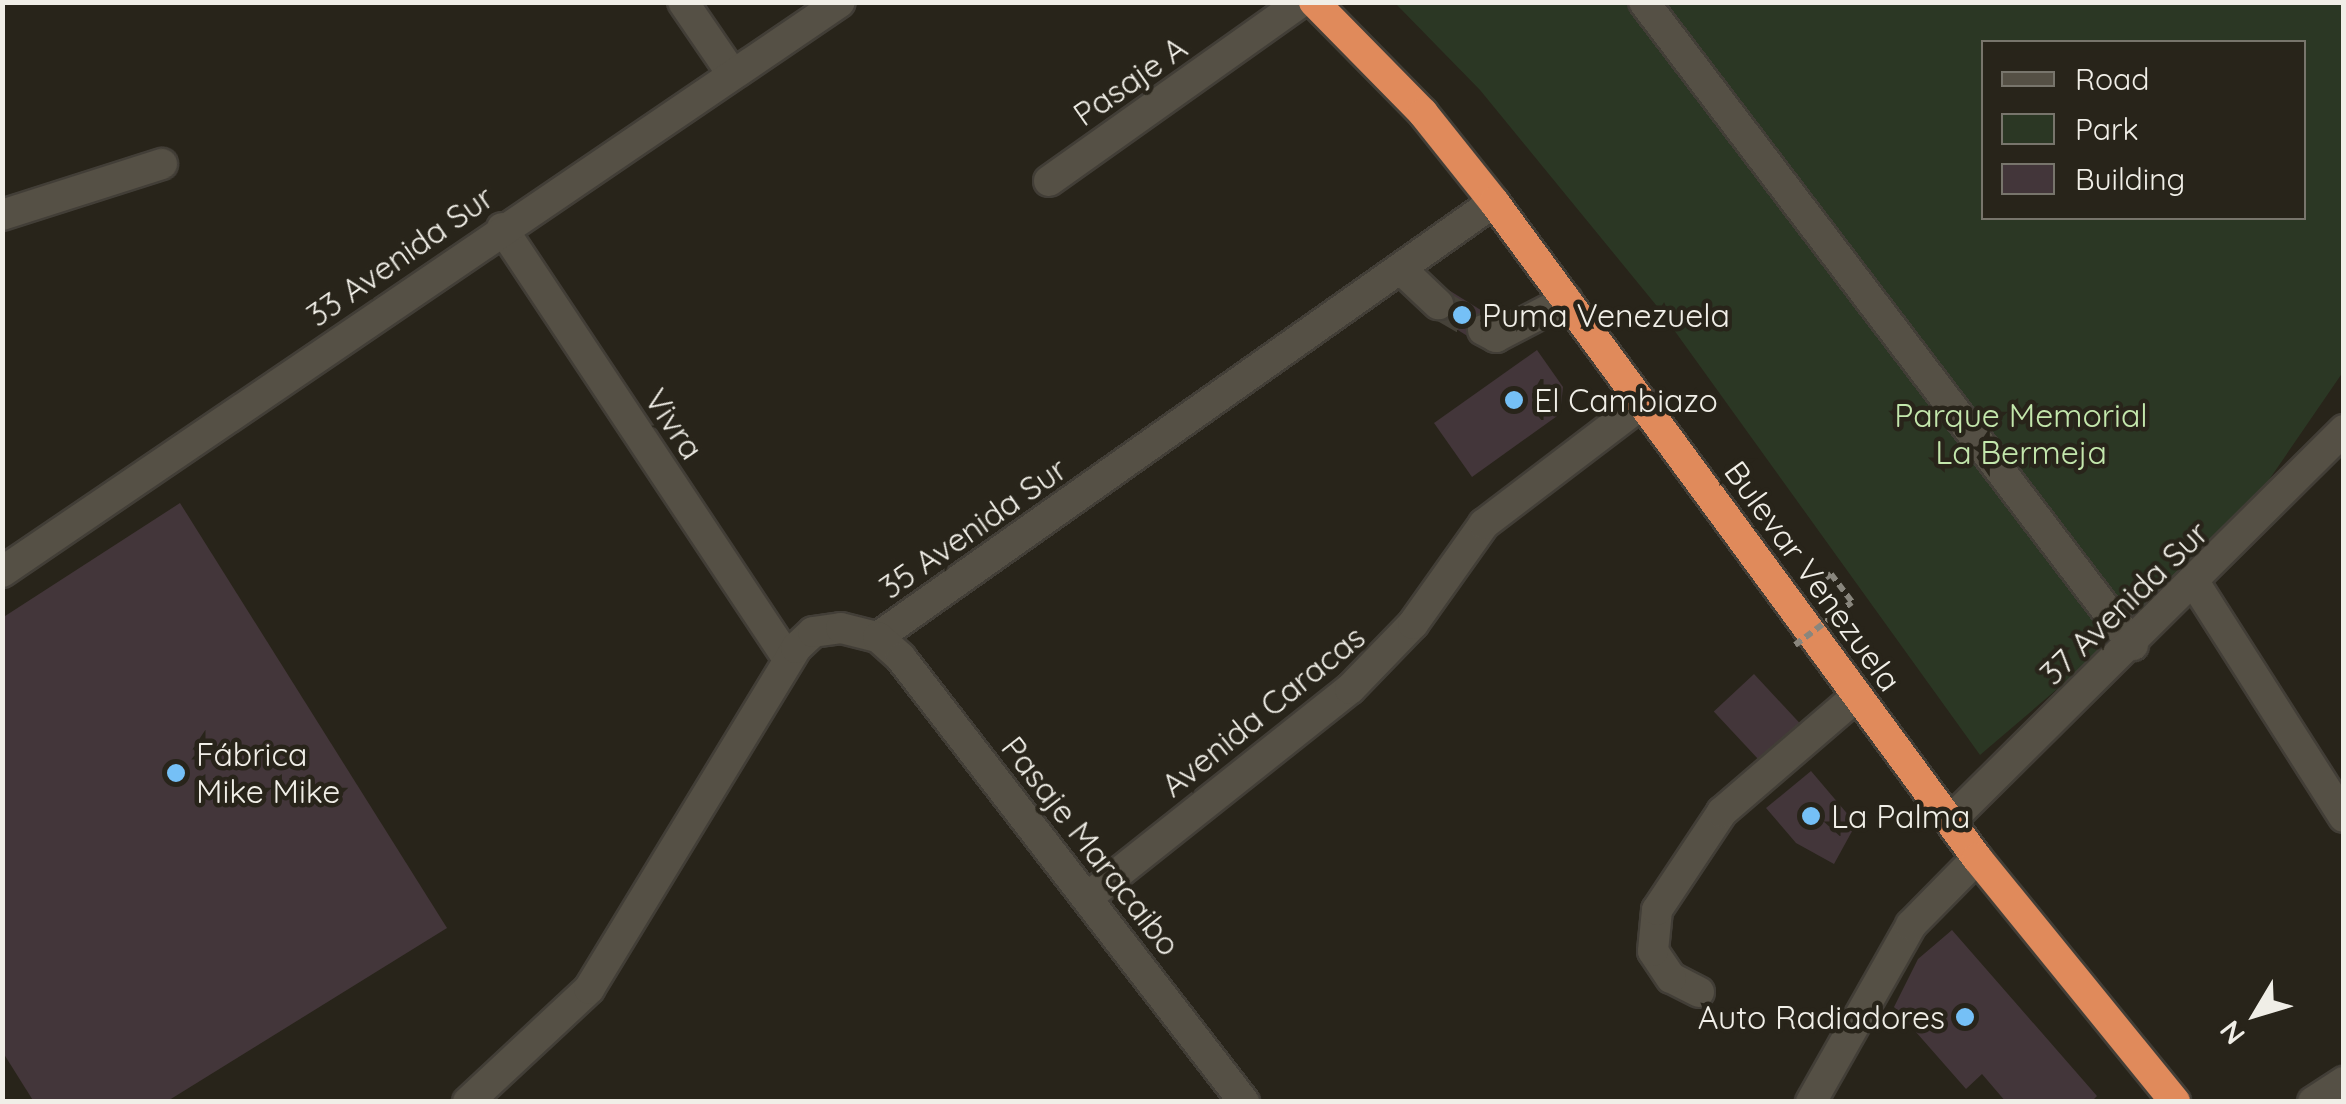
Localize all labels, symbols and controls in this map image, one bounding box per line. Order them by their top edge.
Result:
street label: Pasaje A [1066,28,1194,134]
legend [1981,40,2306,220]
text: Road [2075,60,2149,98]
text: Park [2075,110,2139,148]
text: Building [2075,160,2185,198]
street label: 33 Avenida Sur [300,178,500,334]
place label: Puma Venezuela [1482,296,1730,334]
marker: Puma Venezuela [1451,304,1473,326]
place label: El Cambiazo [1534,381,1718,419]
street label: Vivra [637,382,711,466]
marker: El Cambiazo [1503,389,1525,411]
park label: Parque Memorial La Bermeja [1894,397,2148,472]
street label: 35 Avenida Sur [872,449,1074,607]
street label: Bulevar Venezuela [1717,454,1909,698]
street label: 37 Avenida Sur [2032,513,2216,693]
street label: Avenida Caracas [1154,617,1372,805]
street label: Pasaje Maracaibo [994,729,1188,963]
place label: Fábrica Mike Mike [196,736,340,811]
marker: Fábrica Mike Mike [165,762,187,784]
place label: La Palma [1831,797,1970,835]
marker: La Palma [1800,805,1822,827]
north arrow [2206,964,2306,1064]
place label: Auto Radiadores [1698,998,1945,1036]
marker: Auto Radiadores [1954,1006,1976,1028]
text: N [2212,1014,2252,1052]

